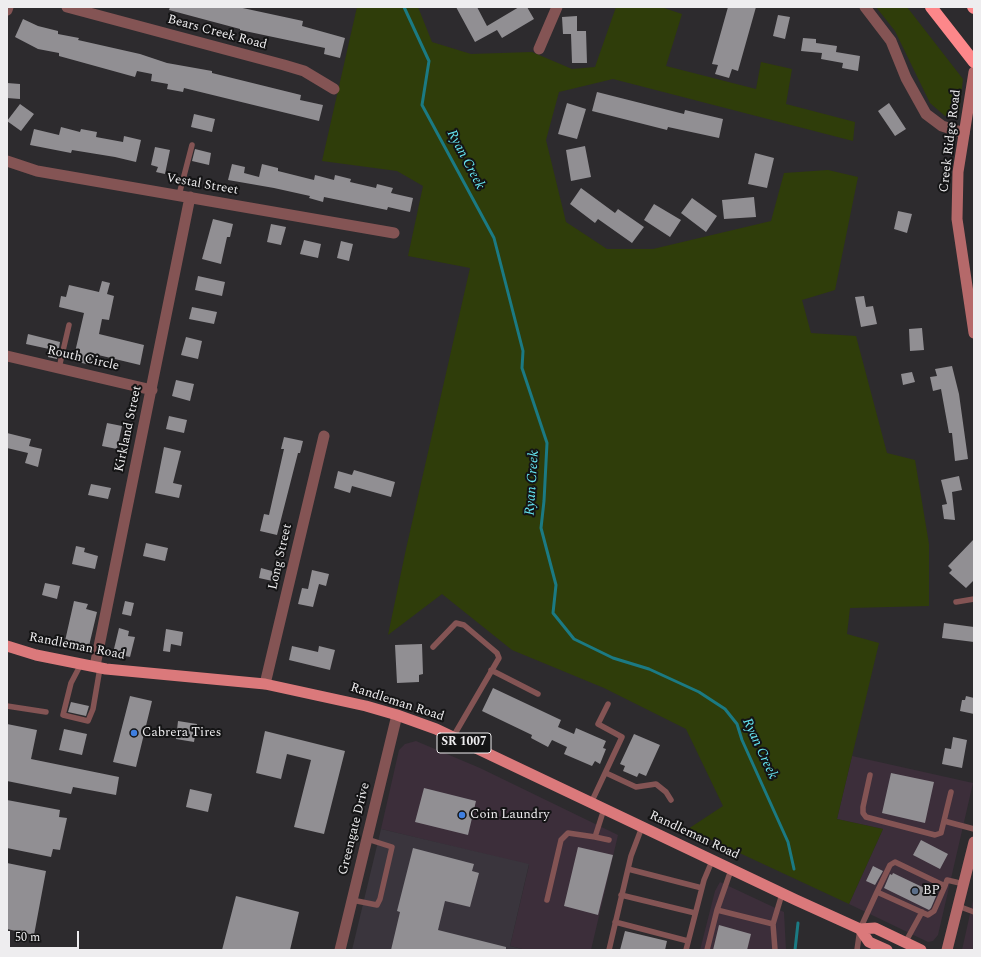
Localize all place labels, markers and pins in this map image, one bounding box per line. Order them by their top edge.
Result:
place label: Cabrera Tires [142,725,221,741]
marker: Cabrera Tires [129,728,139,738]
place label: Coin Laundry [470,807,549,823]
marker: Coin Laundry [457,810,467,820]
place label: BP [923,883,940,899]
marker: BP [910,886,920,896]

